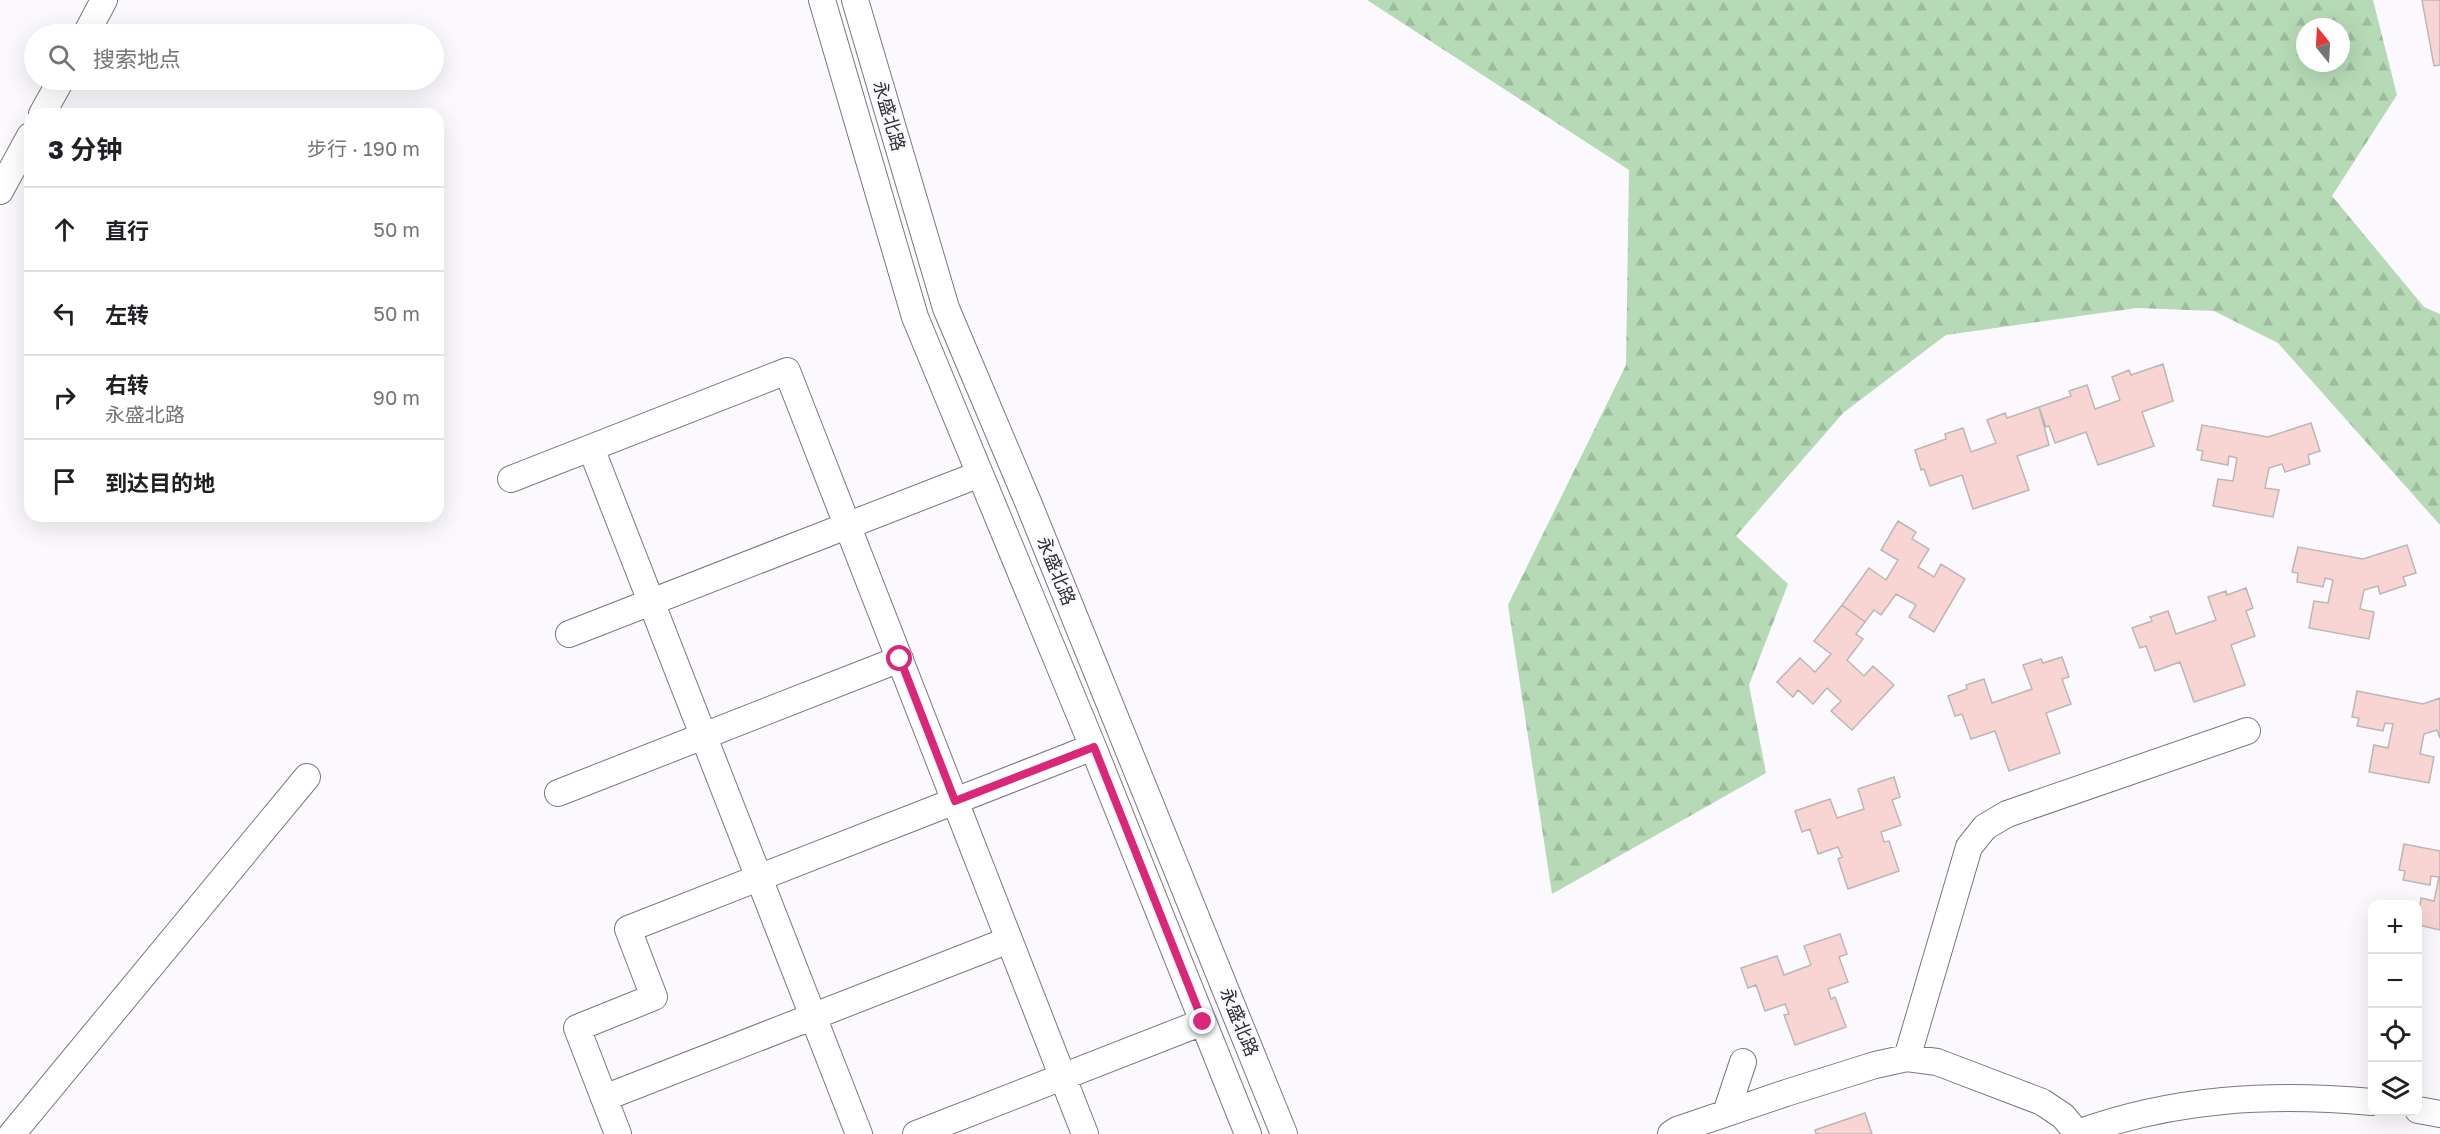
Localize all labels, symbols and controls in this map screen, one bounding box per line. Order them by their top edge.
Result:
north arrow [2296,18,2350,72]
search box [24,24,444,90]
icon: search [45,41,78,74]
text: 搜索地点 [93,45,181,72]
street label: 永盛北路 [869,78,910,153]
text: 3 分钟 [48,134,122,165]
text: 步行 · 190 m [307,136,420,160]
icon: ahead [48,213,81,246]
text: 直行 [105,217,149,244]
text: 50 m [373,217,420,241]
icon: left [48,297,81,330]
text: 左转 [105,301,149,328]
text: 50 m [373,301,420,325]
text: 右转 [105,371,149,398]
icon: right [48,381,81,414]
text: 90 m [373,385,420,409]
text: 永盛北路 [105,402,185,426]
icon: arrive [48,465,81,498]
text: 到达目的地 [105,469,215,496]
street label: 永盛北路 [1033,533,1081,608]
route start [886,645,912,671]
map controls [2368,900,2422,1116]
button: + [2368,900,2422,954]
button: − [2368,954,2422,1008]
street label: 永盛北路 [1216,984,1264,1059]
route end [1189,1008,1215,1034]
button: locate [2368,1008,2422,1062]
button: layers [2368,1062,2422,1116]

